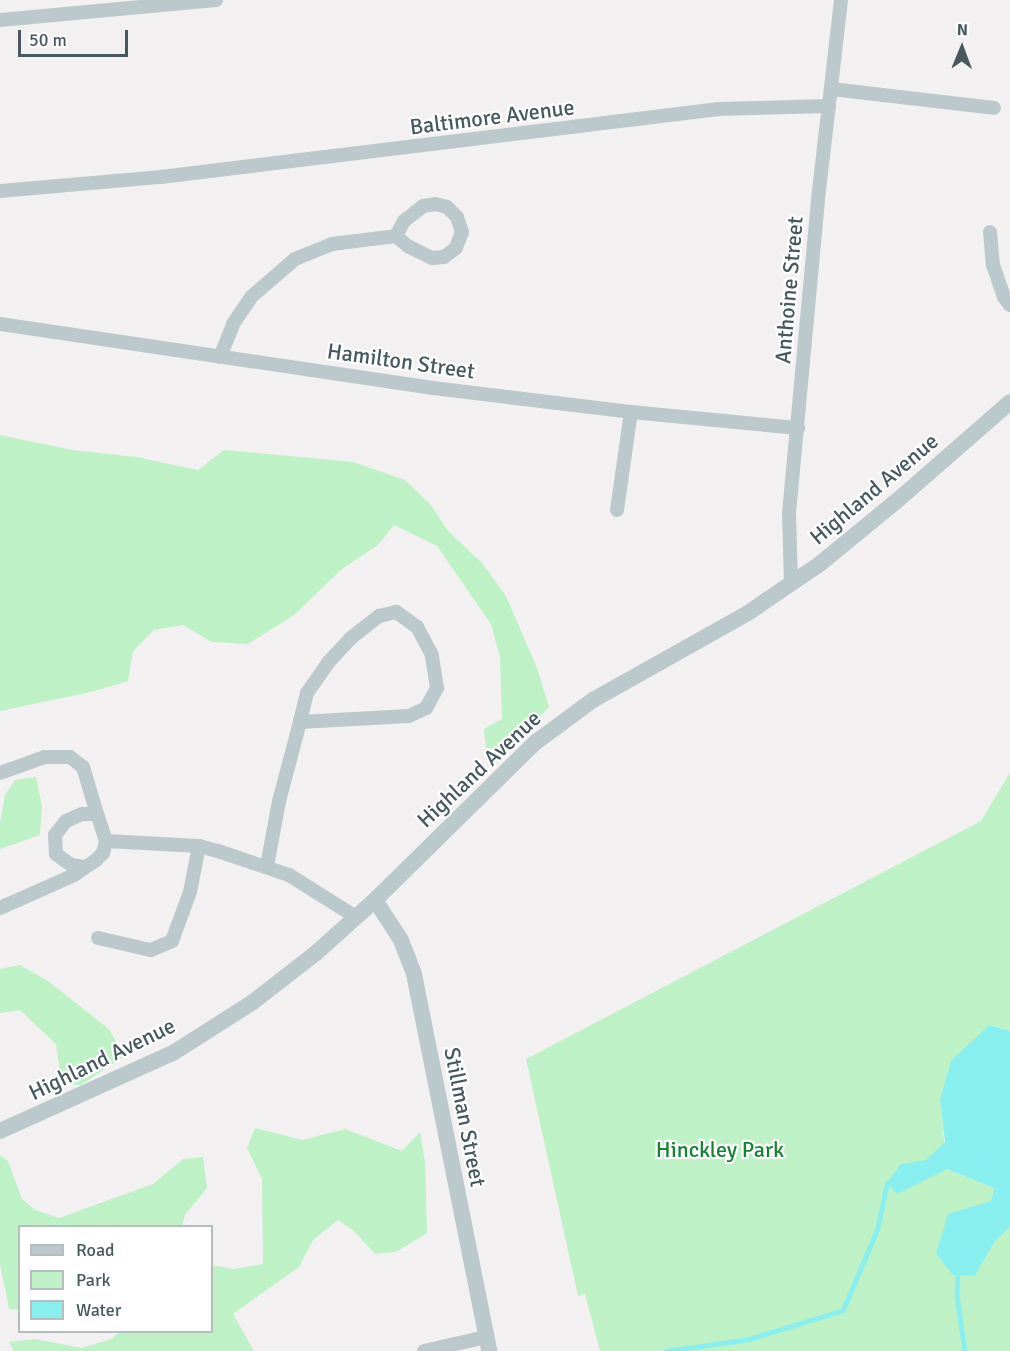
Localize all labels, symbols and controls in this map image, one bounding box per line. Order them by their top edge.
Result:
scale bar [21,18,130,56]
north arrow [932,18,992,78]
text: N [957,20,968,40]
text: 50 m [29,29,67,51]
street label: Baltimore Avenue [408,94,576,140]
street label: Anthoine Street [769,215,809,365]
street label: Hamilton Street [326,338,476,384]
street label: Highland Avenue [804,428,944,550]
street label: Highland Avenue [412,705,546,833]
street label: Highland Avenue [25,1012,179,1106]
street label: Stillman Street [439,1045,491,1189]
park label: Hinckley Park [656,1137,784,1163]
legend [18,1225,213,1333]
text: Road [76,1239,115,1261]
text: Park [76,1269,111,1291]
text: Water [76,1299,121,1321]

